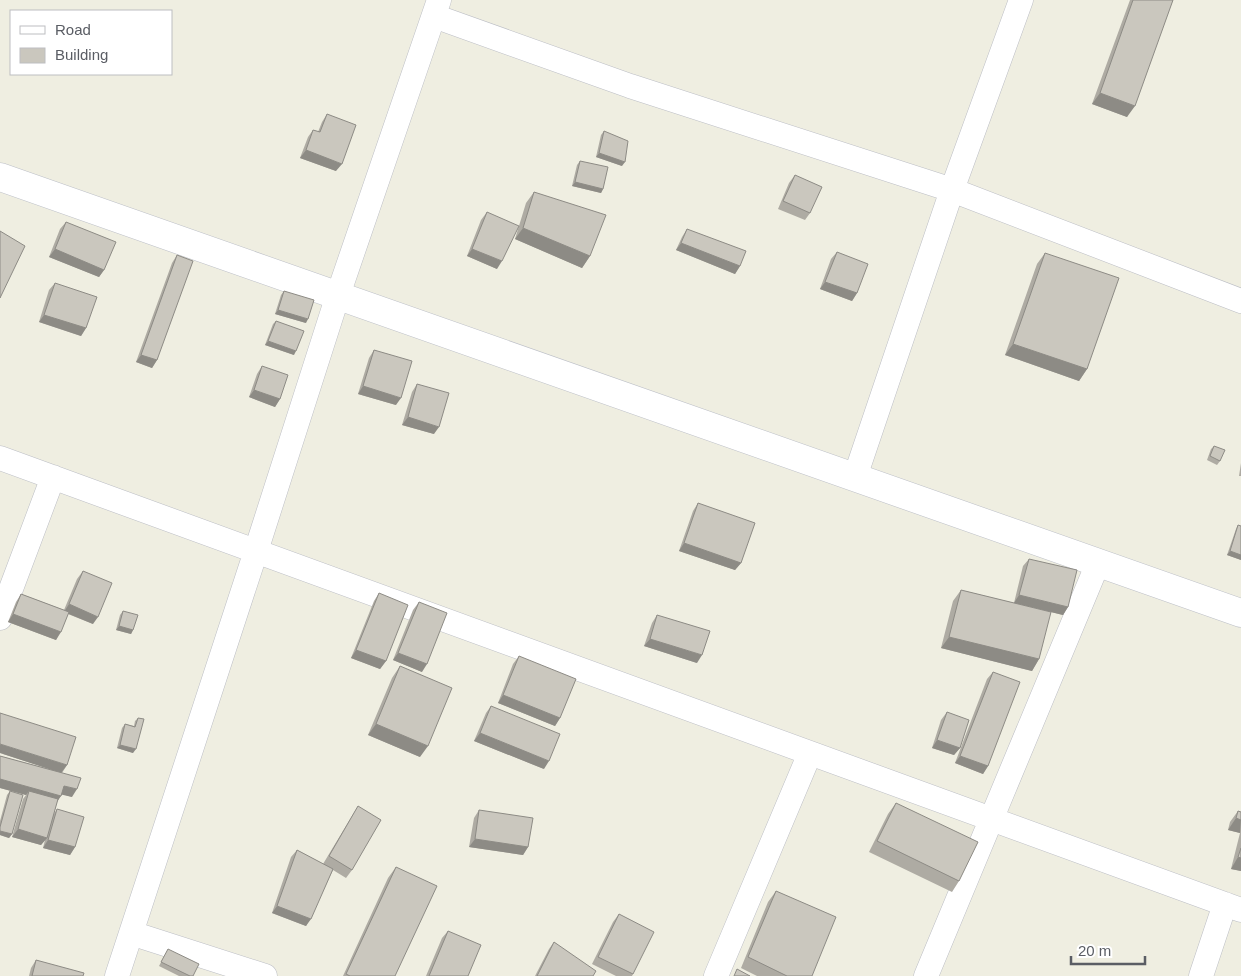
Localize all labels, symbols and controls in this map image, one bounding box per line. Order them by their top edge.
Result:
legend [10,10,172,75]
text: Road [55,21,91,38]
text: Building [55,46,108,63]
scale bar [1071,934,1145,966]
text: 20 m [1078,942,1111,959]

